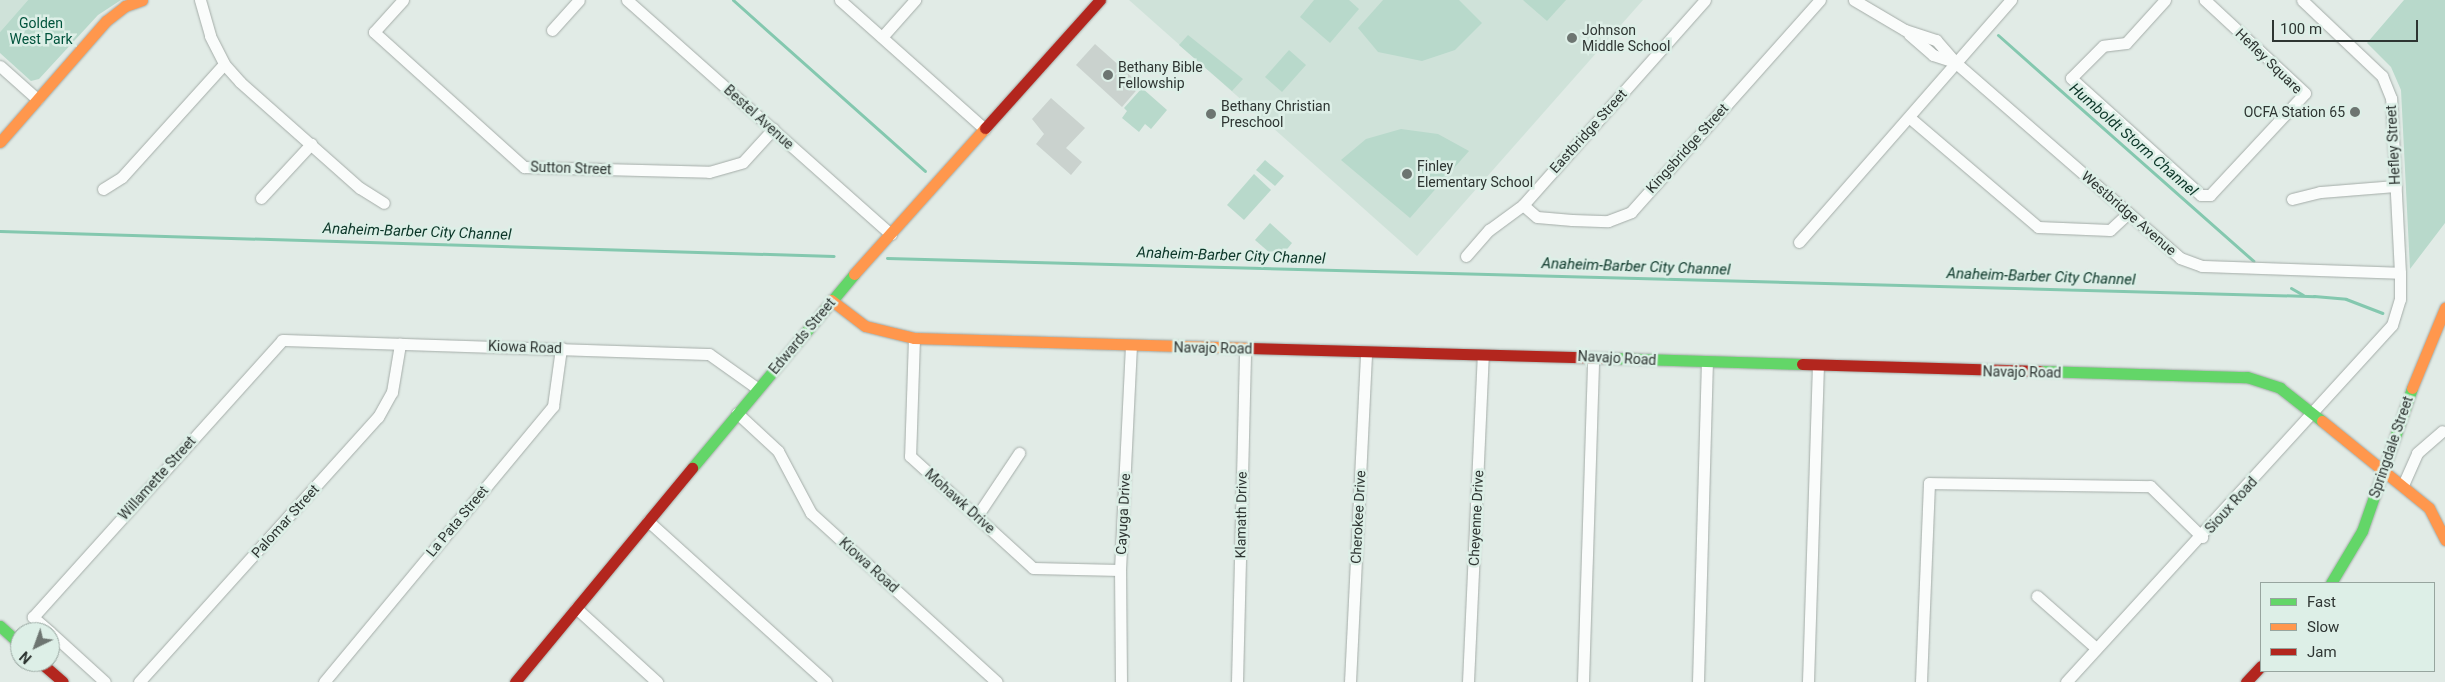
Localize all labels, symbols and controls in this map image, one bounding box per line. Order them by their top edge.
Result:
scale bar [2275,10,2421,42]
park label: Golden West Park [9,15,73,48]
text: 100 m [2280,20,2322,38]
place label: Johnson Middle School [1582,22,1670,54]
street label: Hefley Square [2232,25,2306,97]
marker: Johnson Middle School [1566,32,1578,44]
place label: Bethany Bible Fellowship [1118,59,1203,92]
marker: Bethany Bible Fellowship [1102,69,1114,81]
water label: Humboldt Storm Channel [2065,80,2201,200]
street label: Bestel Avenue [721,81,797,153]
street label: Eastbridge Street [1546,86,1630,176]
place label: Bethany Christian Preschool [1221,98,1330,130]
street label: Kingsbridge Street [1642,100,1732,196]
place label: OCFA Station 65 [2244,104,2345,120]
street label: Hefley Street [2383,105,2403,185]
marker: OCFA Station 65 [2349,106,2361,118]
marker: Bethany Christian Preschool [1205,108,1217,120]
street label: Sutton Street [530,158,612,178]
place label: Finley Elementary School [1417,158,1533,190]
street label: Westbridge Avenue [2078,167,2180,259]
marker: Finley Elementary School [1401,168,1413,180]
water label: Anaheim-Barber City Channel [322,220,512,244]
water label: Anaheim-Barber City Channel [1136,244,1326,268]
water label: Anaheim-Barber City Channel [1541,255,1731,279]
water label: Anaheim-Barber City Channel [1946,265,2136,289]
street label: Edwards Street [765,295,839,377]
street label: Kiowa Road [488,337,562,357]
street label: Navajo Road [1173,339,1253,357]
street label: Navajo Road [1577,348,1657,368]
street label: Navajo Road [1982,363,2062,381]
street label: Springdale Street [2366,394,2416,500]
street label: Willamette Street [115,433,199,523]
street label: Mohawk Drive [922,465,998,537]
street label: Cherokee Drive [1347,470,1369,564]
street label: Cheyenne Drive [1465,470,1487,566]
street label: Klamath Drive [1232,471,1250,559]
street label: Cayuga Drive [1112,473,1134,555]
street label: Sioux Road [2201,473,2261,537]
street label: Palomar Street [248,481,322,561]
street label: La Pata Street [422,482,492,560]
street label: Kiowa Road [836,534,902,596]
legend [2260,582,2435,672]
text: Fast [2307,593,2336,611]
text: Slow [2307,618,2339,636]
north arrow [10,622,60,672]
text: Jam [2307,643,2337,661]
text: N [17,648,35,667]

